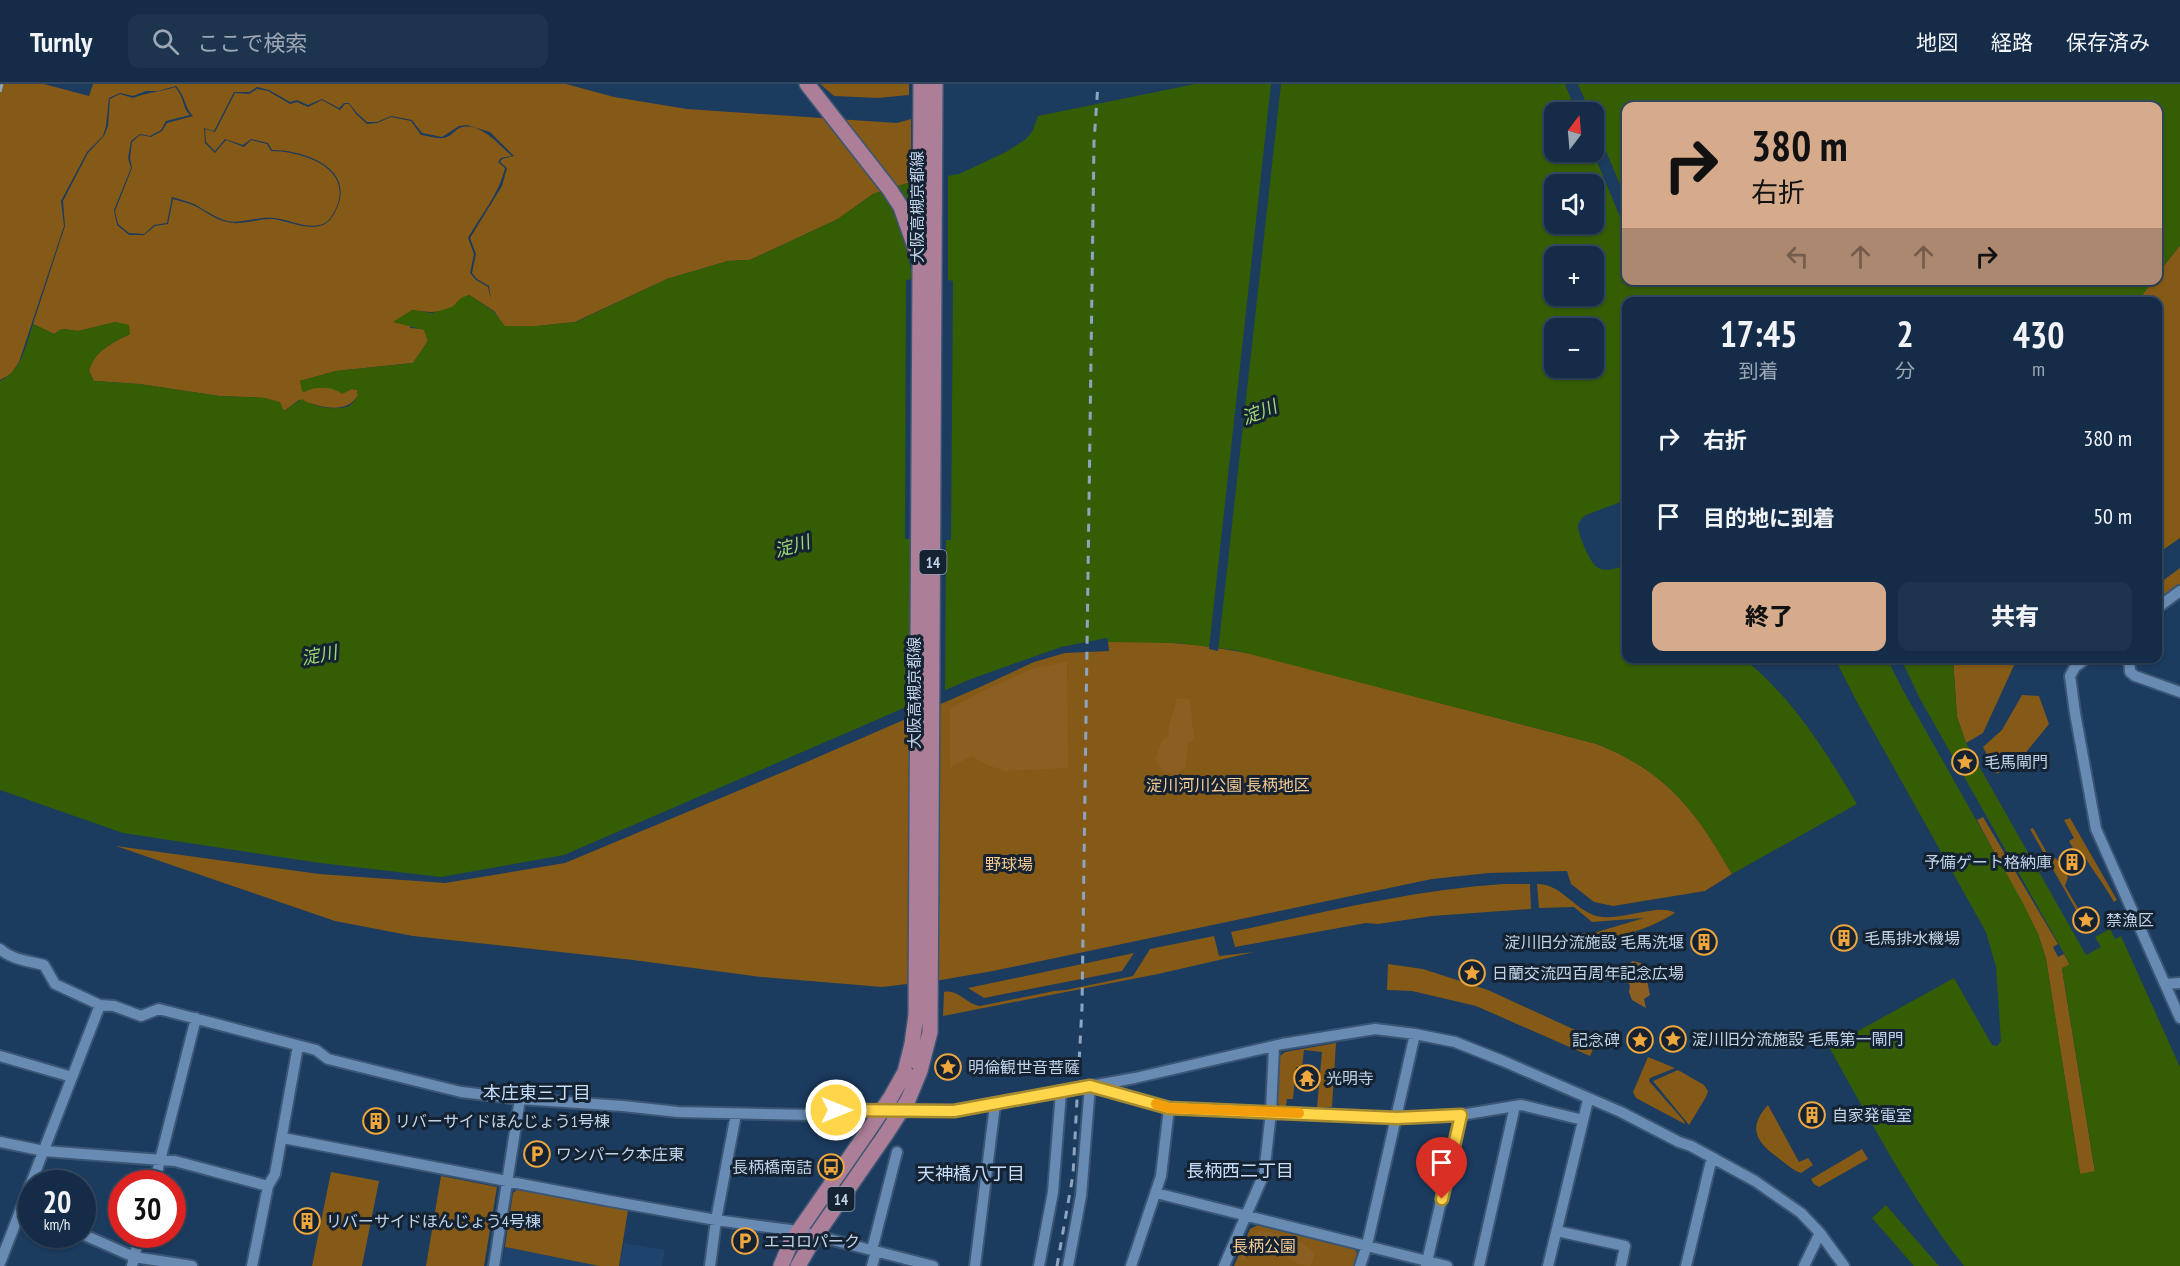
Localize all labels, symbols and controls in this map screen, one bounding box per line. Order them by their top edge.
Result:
search box [128,14,548,68]
text: Turnly [30,23,92,60]
icon: search [149,25,182,58]
text: ここで検索 [197,29,307,57]
text: 地図 [1916,29,1958,56]
text: 経路 [1991,29,2033,56]
text: 保存済み [2066,29,2150,56]
north arrow [1544,102,1604,162]
map controls [1544,102,1604,378]
text: 380 m [1751,118,1848,173]
icon: right [1652,126,1730,204]
street label: 大阪高槻京都線 [907,151,927,263]
button: sound [1544,174,1604,234]
text: 右折 [1751,175,1805,209]
icon: left [1781,240,1814,273]
icon: ahead [1844,240,1877,273]
icon: ahead [1907,240,1940,273]
icon: right [1970,240,2003,273]
button: + [1544,246,1604,306]
text: 17:45 [1720,310,1798,357]
text: 2 [1897,310,1914,357]
text: 430 [2013,311,2064,358]
button: − [1544,318,1604,378]
text: m [2032,356,2045,382]
text: 到着 [1739,358,1779,384]
text: 分 [1895,358,1915,384]
water label: 淀川 [1238,394,1282,429]
icon: right [1652,422,1685,455]
text: 380 m [2083,424,2132,452]
text: 右折 [1703,426,1747,454]
icon: arrive [1652,500,1685,533]
text: 50 m [2093,502,2132,530]
text: 目的地に到着 [1703,504,1835,532]
water label: 淀川 [772,529,814,562]
road number: 14 [920,550,946,574]
button: 終了 [1652,582,1886,651]
button: 共有 [1898,582,2132,651]
street label: 大阪高槻京都線 [904,637,924,749]
water label: 淀川 [299,640,341,670]
place icon: 毛馬閘門 [1950,747,1980,777]
place label: 毛馬閘門 [1984,752,2048,772]
park label: 淀川河川公園 長柄地区 [1146,775,1310,795]
building icon: 予備ゲート格納庫 [2057,847,2087,877]
place label: 予備ゲート格納庫 [1924,852,2052,872]
park label: 野球場 [985,854,1033,874]
place icon: 禁漁区 [2071,905,2101,935]
place label: 禁漁区 [2106,910,2154,930]
building icon: 毛馬排水機場 [1829,923,1859,953]
building icon: 淀川旧分流施設 毛馬洗堰 [1689,927,1719,957]
place label: 毛馬排水機場 [1864,928,1960,948]
place label: 淀川旧分流施設 毛馬洗堰 [1505,932,1684,952]
place icon: 日蘭交流四百周年記念広場 [1457,958,1487,988]
place label: 日蘭交流四百周年記念広場 [1492,963,1684,983]
place icon: 淀川旧分流施設 毛馬第一閘門 [1658,1024,1688,1054]
place icon: 記念碑 [1625,1025,1655,1055]
place label: 淀川旧分流施設 毛馬第一閘門 [1692,1029,1903,1049]
place label: 記念碑 [1572,1030,1620,1050]
place icon: 明倫観世音菩薩 [933,1052,963,1082]
place label: 明倫観世音菩薩 [968,1057,1080,1077]
temple icon: 光明寺 [1292,1063,1322,1093]
place label: 光明寺 [1326,1068,1374,1088]
position arrow [804,1078,868,1142]
district label: 本庄東三丁目 [483,1081,591,1104]
building icon: 自家発電室 [1797,1100,1827,1130]
place label: 自家発電室 [1832,1105,1912,1125]
building icon: リバーサイドほんじょう1号棟 [361,1106,391,1136]
place label: リバーサイドほんじょう1号棟 [395,1111,610,1131]
pin [1416,1137,1467,1199]
parking icon: ワンパーク本庄東 [522,1139,552,1169]
place label: ワンパーク本庄東 [556,1144,684,1164]
icon: arrive [1425,1146,1458,1179]
bus stop icon: 長柄橋南詰 [816,1152,846,1182]
place label: 長柄橋南詰 [732,1157,812,1177]
district label: 長柄西二丁目 [1186,1159,1294,1182]
district label: 天神橋八丁目 [917,1162,1025,1185]
speed limit sign: 30 [108,1170,186,1248]
text: 20 [43,1182,71,1221]
road number: 14 [828,1187,854,1211]
building icon: リバーサイドほんじょう4号棟 [292,1206,322,1236]
place label: リバーサイドほんじょう4号棟 [326,1211,541,1231]
text: km/h [44,1215,70,1234]
parking icon: エコロパーク [730,1226,760,1256]
place label: エコロパーク [764,1231,860,1251]
park label: 長柄公園 [1232,1236,1296,1256]

